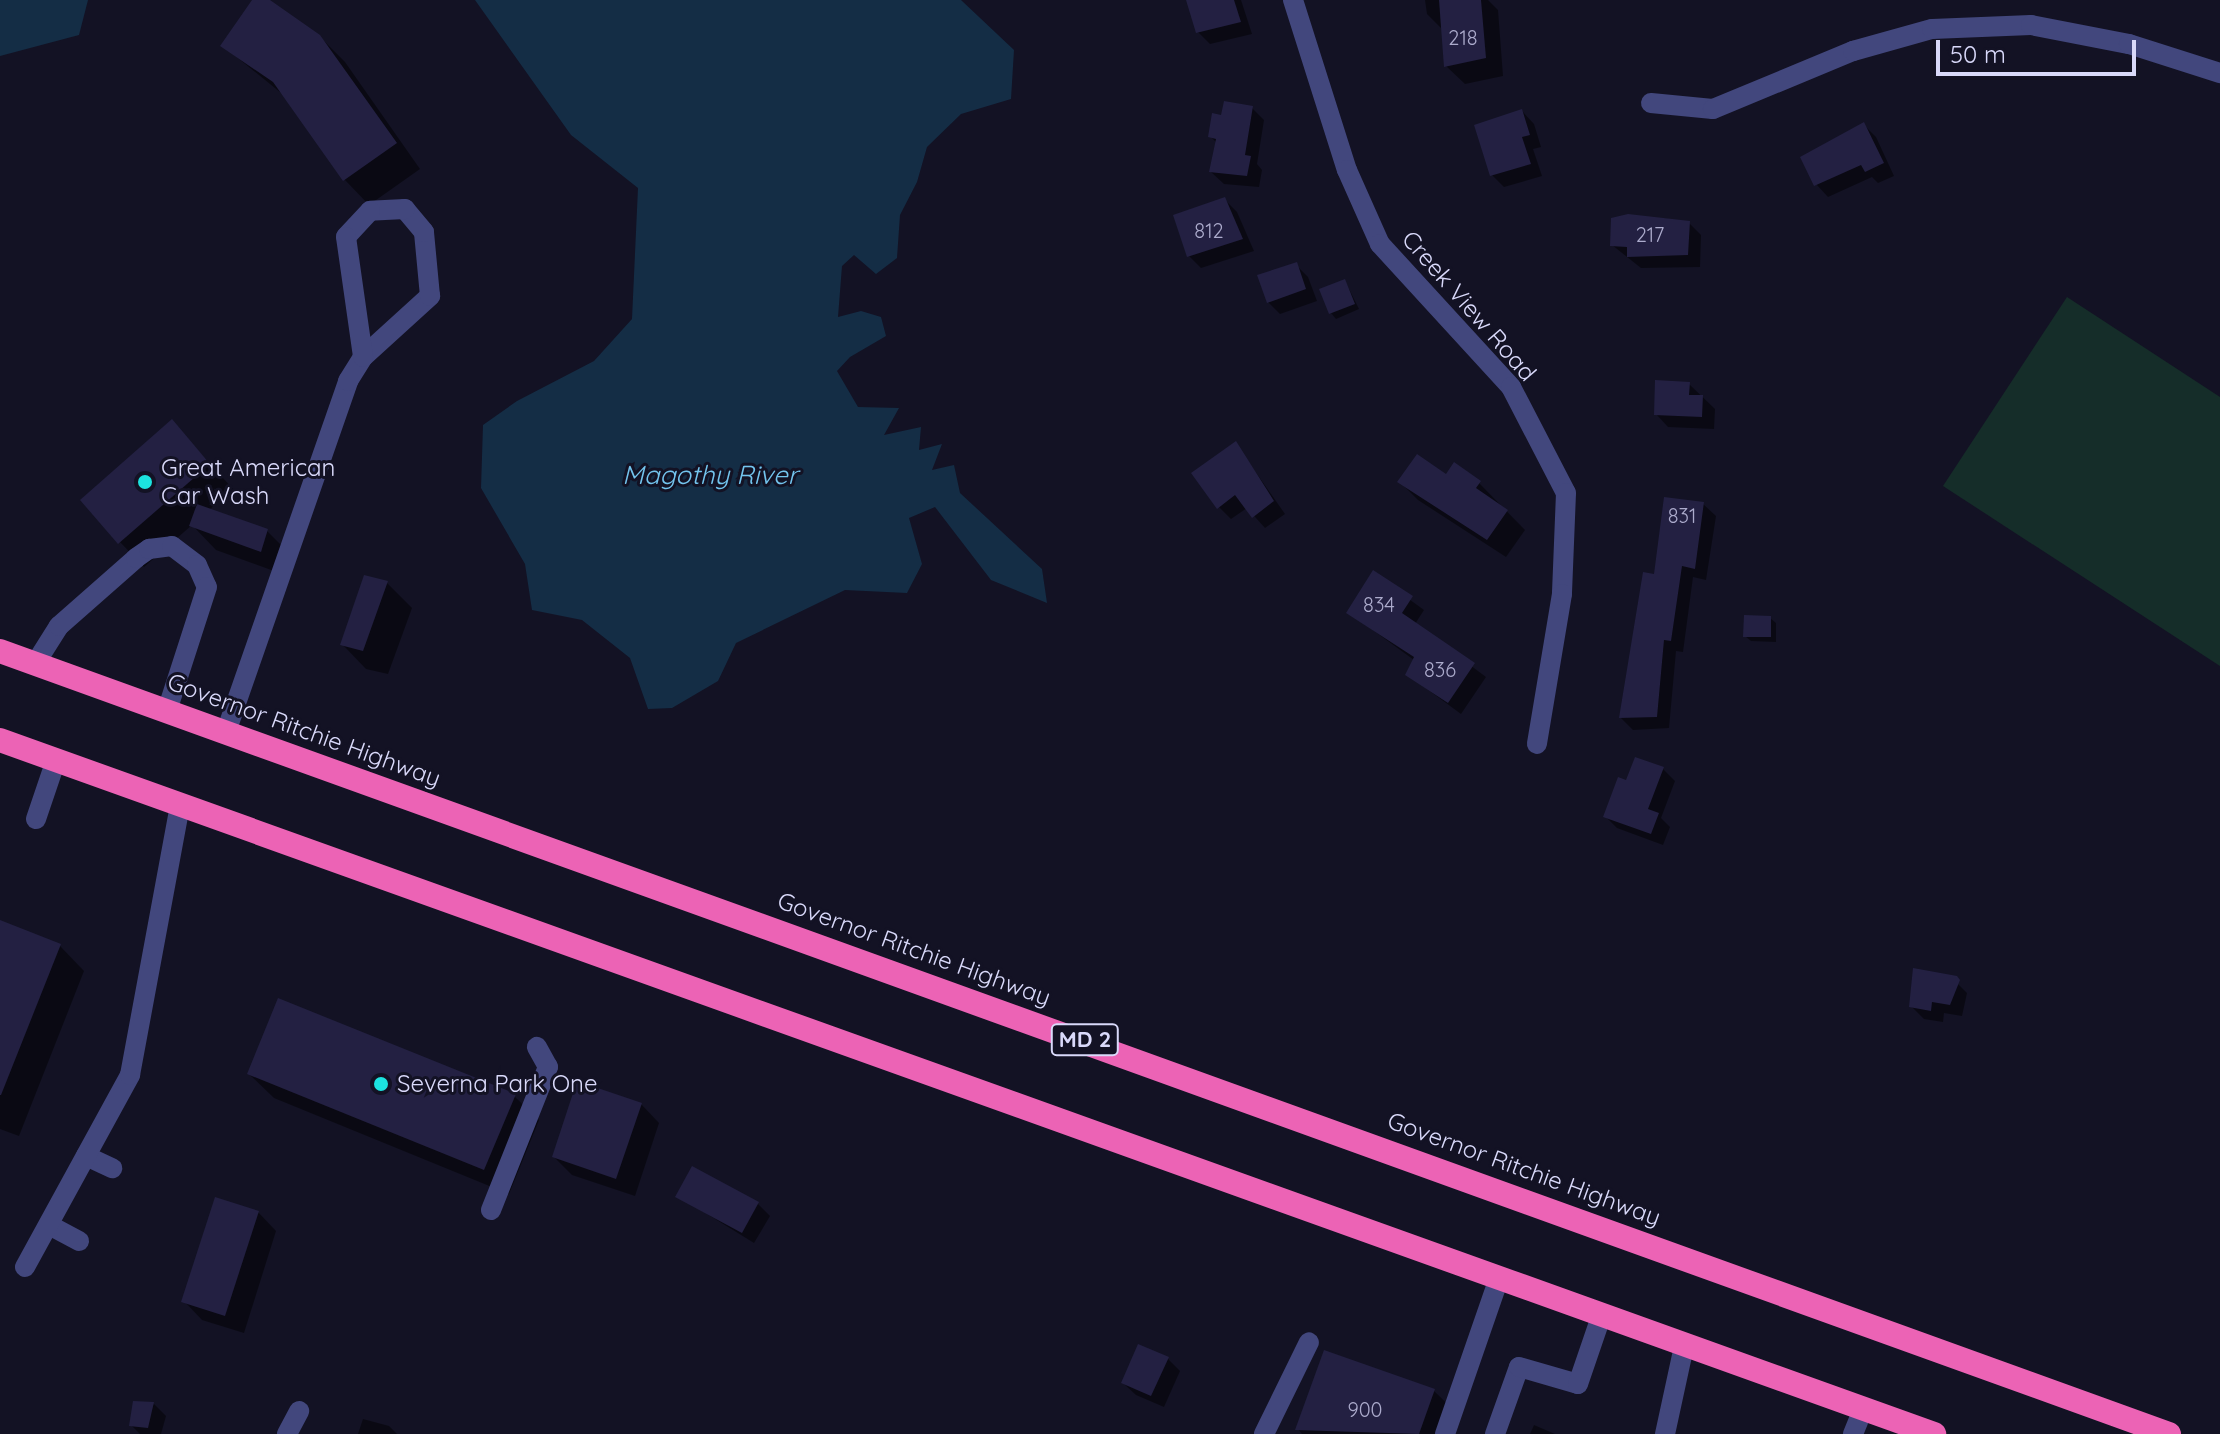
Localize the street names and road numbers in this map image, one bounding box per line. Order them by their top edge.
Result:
street label: Creek View Road [1396,225,1542,387]
street label: Governor Ritchie Highway [164,667,444,793]
street label: Governor Ritchie Highway [774,886,1054,1012]
road number: MD 2 [1049,1022,1121,1058]
street label: Governor Ritchie Highway [1384,1106,1664,1232]

